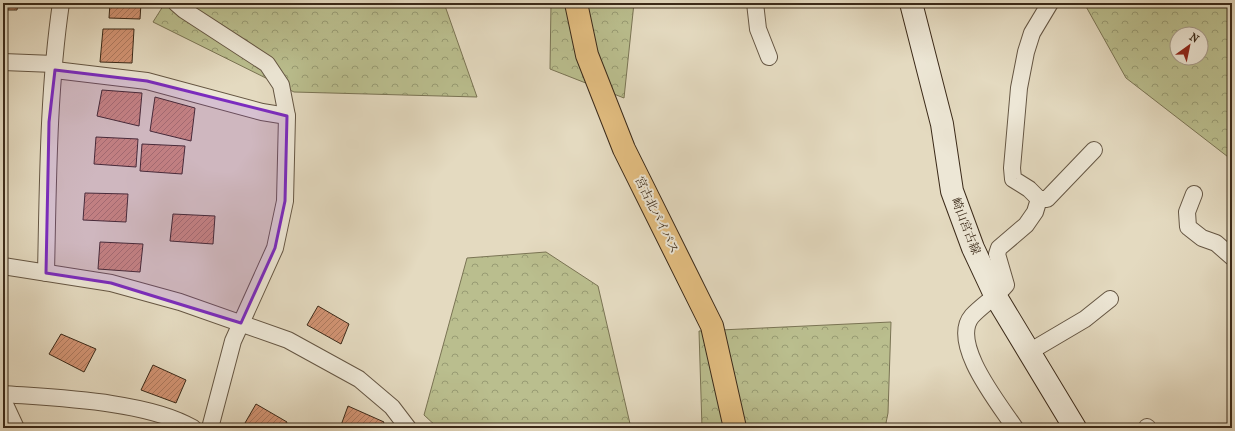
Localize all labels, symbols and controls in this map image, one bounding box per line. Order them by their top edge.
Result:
north arrow [1169,26,1209,66]
text: N [1187,30,1202,46]
street label: 宮古北バイパス [632,174,682,256]
street label: 崎山宮古線 [949,195,983,257]

